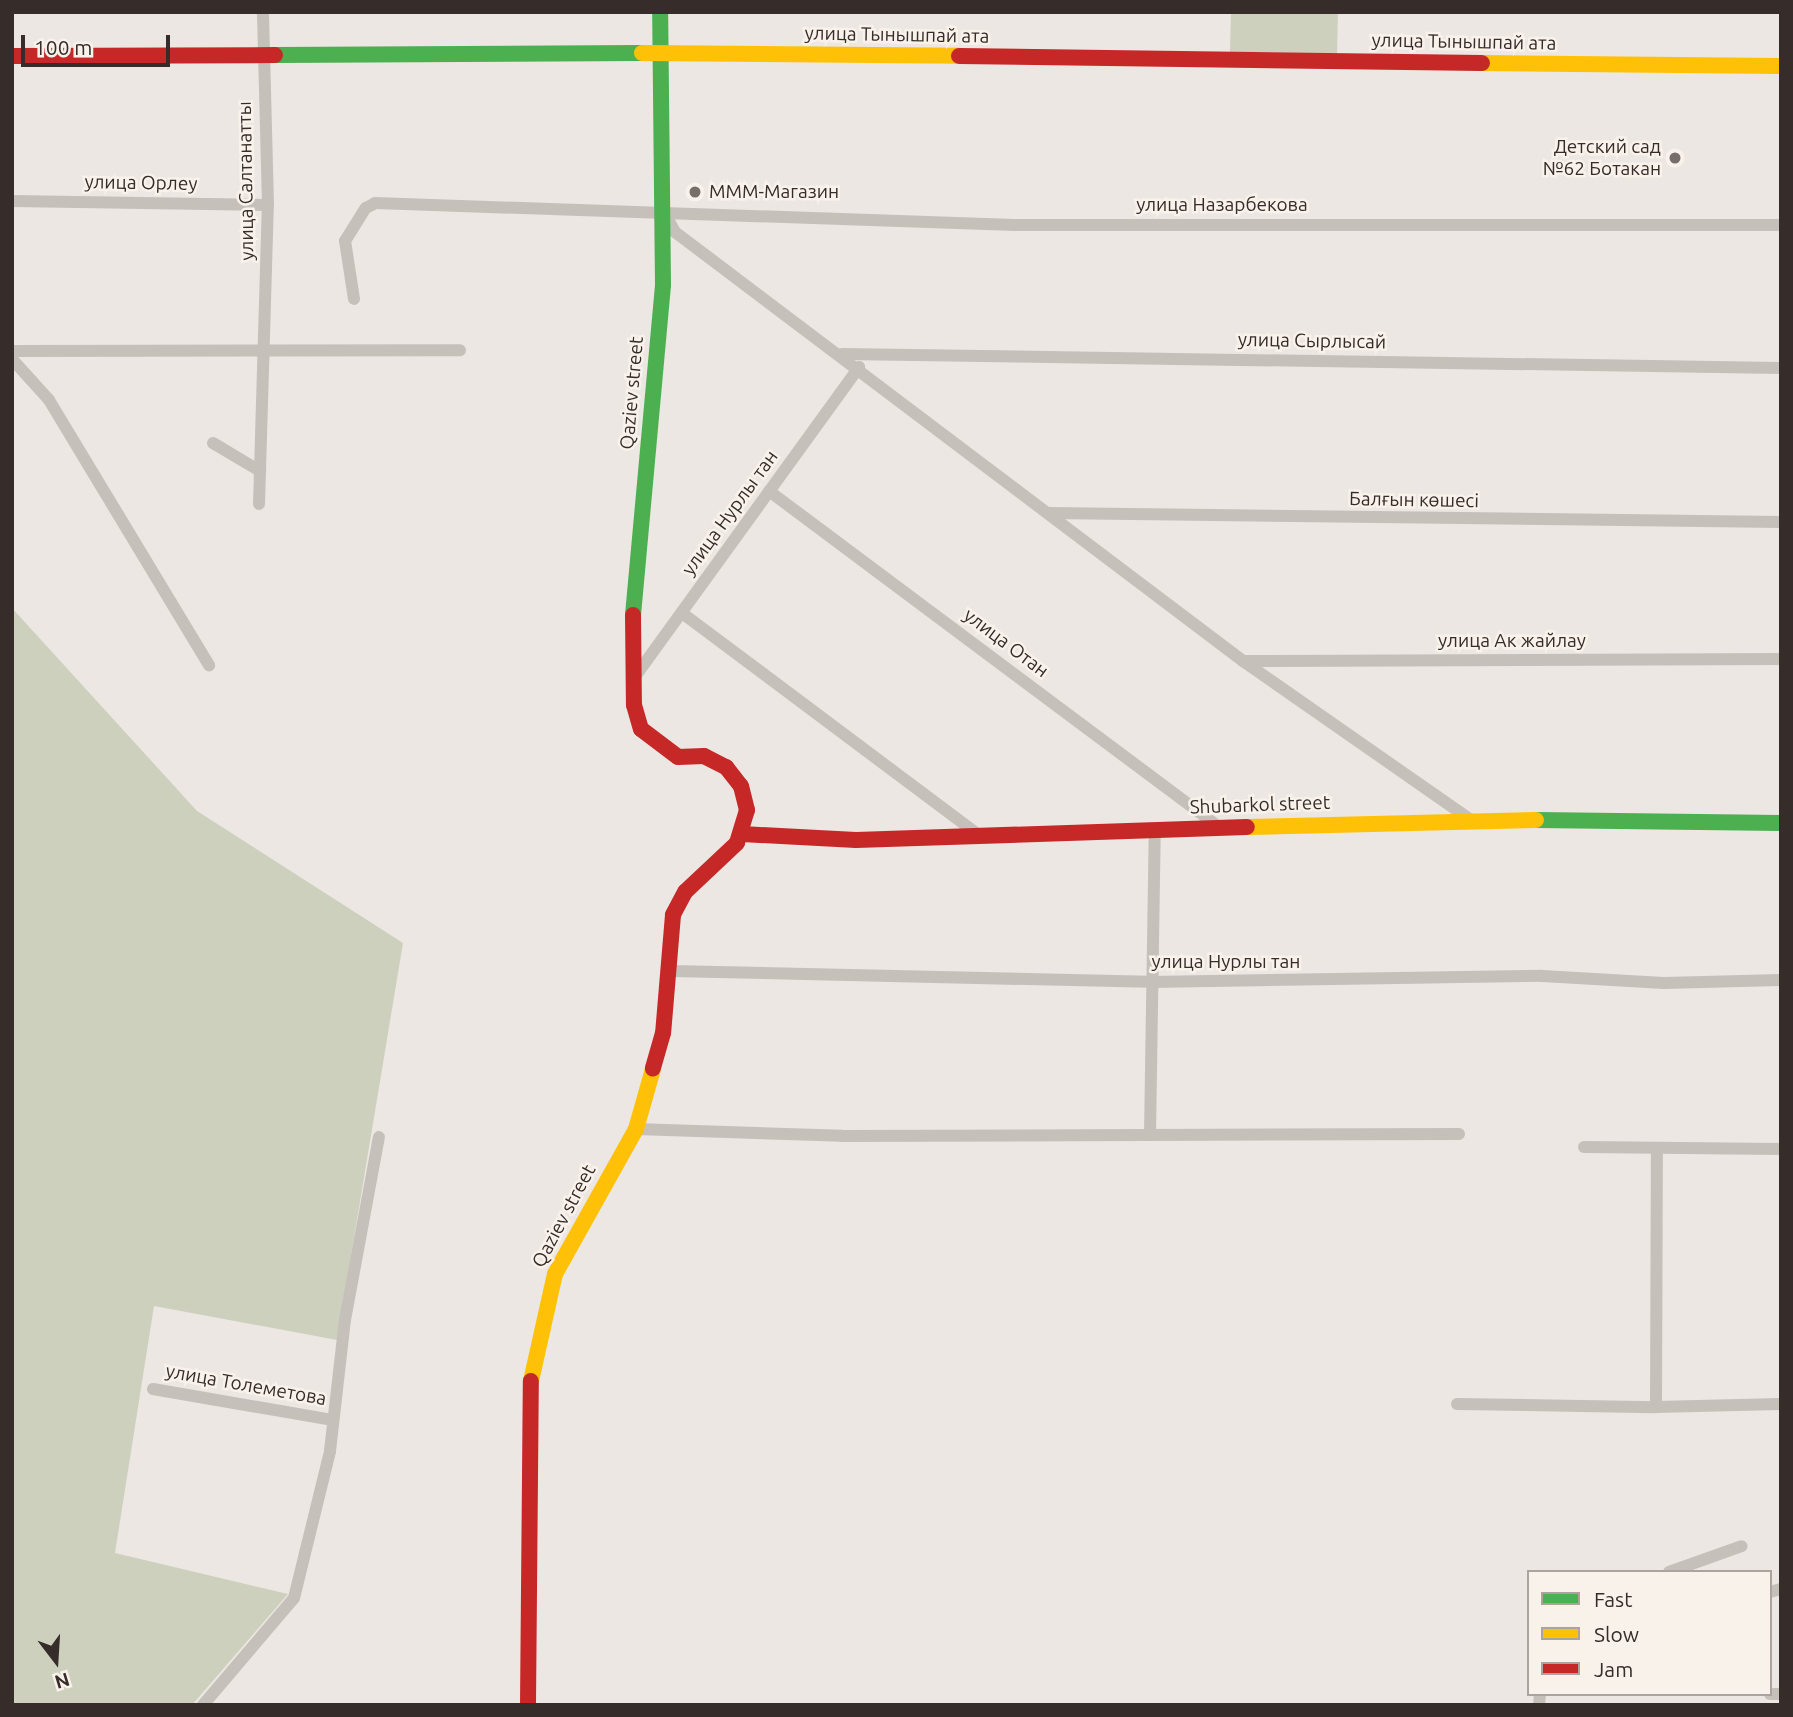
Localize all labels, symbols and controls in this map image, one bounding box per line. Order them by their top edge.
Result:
scale bar [24,21,173,65]
street label: улица Тынышпай ата [804,22,990,48]
street label: улица Тынышпай ата [1371,29,1557,55]
text: 100 m [34,35,92,59]
street label: улица Салтанатты [233,101,259,261]
place label: Детский сад №62 Ботакан [1543,136,1661,180]
marker: Детский сад №62 Ботакан [1667,150,1683,166]
street label: улица Орлеу [84,171,198,195]
place label: МММ-Магазин [709,181,839,203]
marker: МММ-Магазин [687,184,703,200]
street label: улица Назарбекова [1136,194,1308,216]
street label: улица Сырлысай [1238,328,1386,354]
street label: Qaziev street [616,336,648,450]
street label: улица Нурлы тан [677,446,783,580]
street label: Балғын көшесі [1349,487,1479,513]
street label: улица Отан [959,604,1053,682]
street label: улица Ак жайлау [1438,630,1586,652]
street label: Shubarkol street [1189,791,1331,819]
street label: улица Нурлы тан [1152,951,1300,973]
street label: Qaziev street [527,1161,601,1271]
street label: улица Толеметова [164,1360,328,1410]
legend [1527,1570,1772,1696]
text: Fast [1594,1587,1632,1611]
text: Slow [1594,1622,1639,1646]
north arrow [21,1626,91,1696]
text: Jam [1594,1657,1633,1681]
text: N [52,1668,72,1694]

